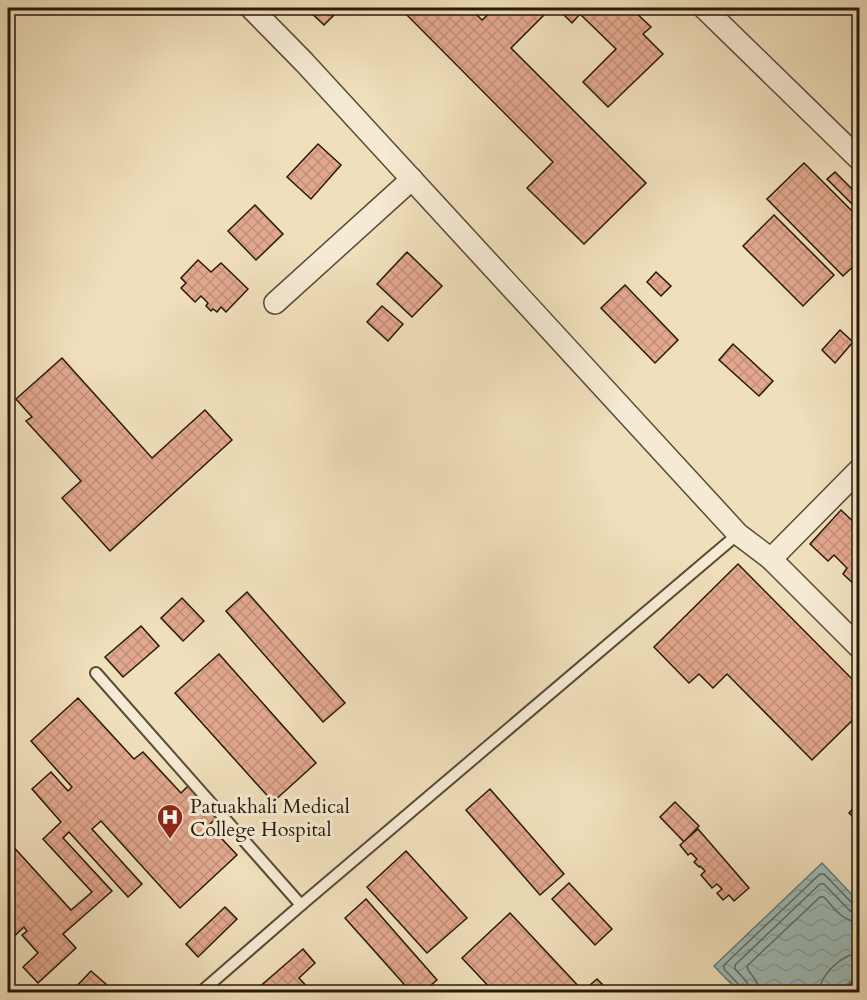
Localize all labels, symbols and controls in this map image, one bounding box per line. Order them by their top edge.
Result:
place label: Patuakhali Medical College Hospital [190,793,350,843]
hospital icon: Patuakhali Medical College Hospital [155,802,185,840]

